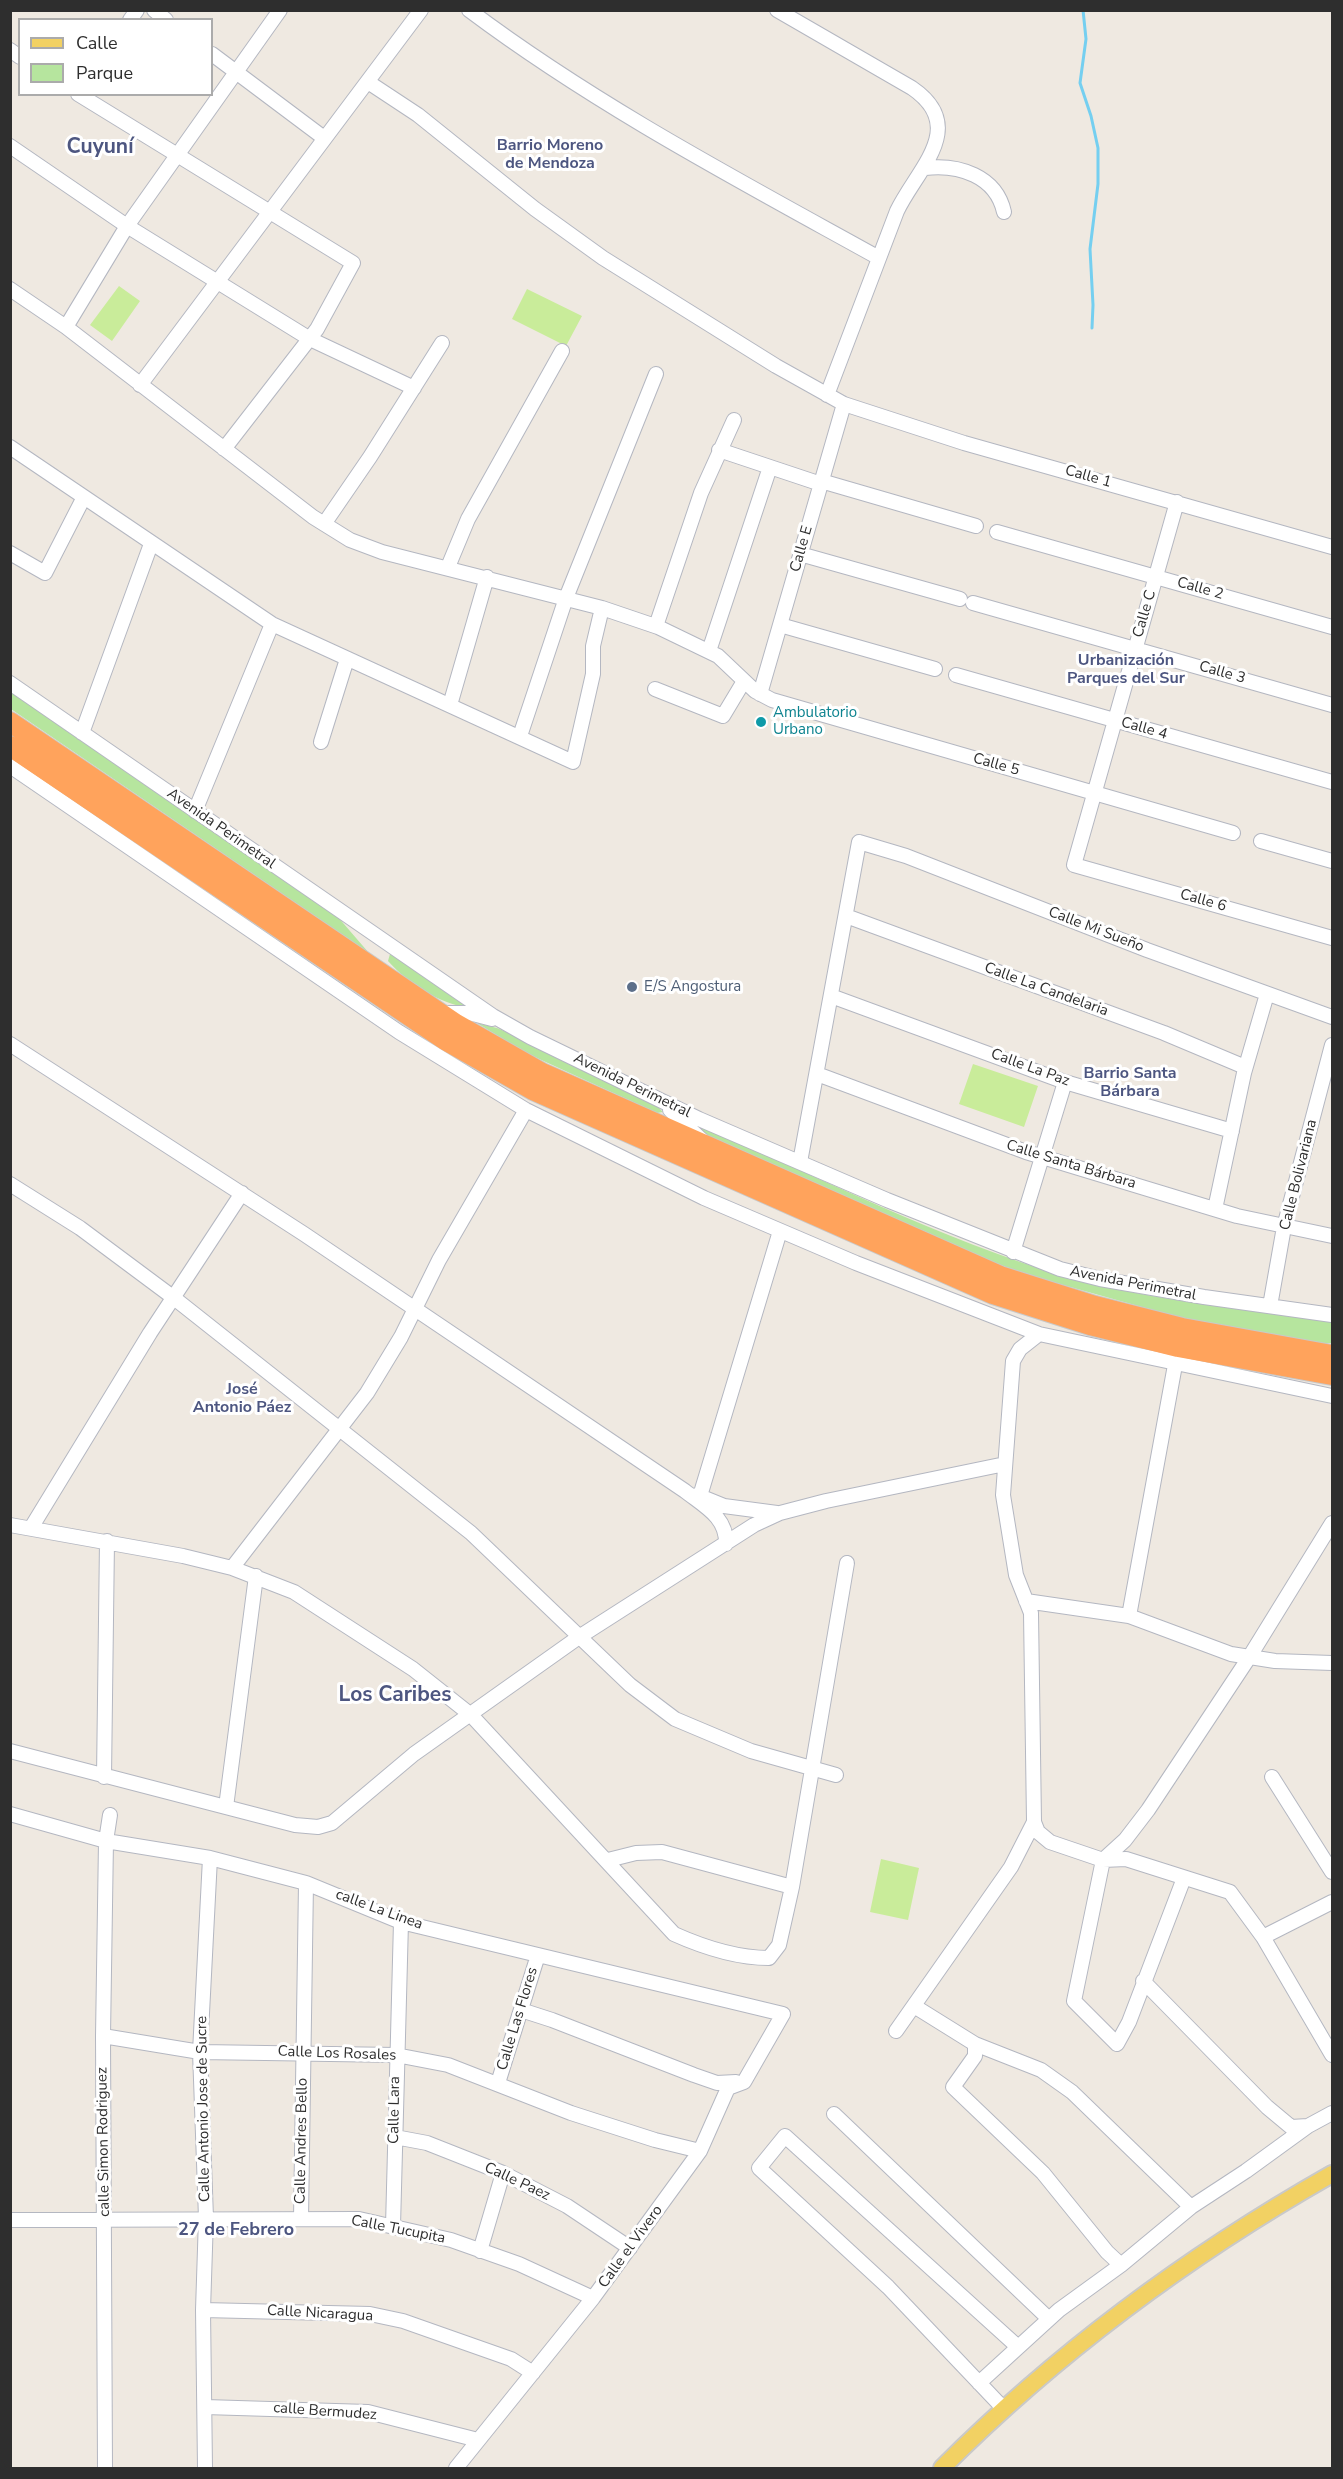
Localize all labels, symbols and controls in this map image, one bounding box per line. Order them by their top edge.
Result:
legend [18,18,213,96]
text: Calle [76,31,118,55]
text: Parque [76,61,133,85]
district label: Cuyuní [67,135,133,161]
district label: Barrio Moreno de Mendoza [497,136,603,174]
street label: Calle 1 [1063,462,1113,492]
street label: Calle E [787,524,817,574]
street label: Calle 2 [1175,574,1225,604]
street label: Calle C [1130,588,1160,640]
district label: Urbanización Parques del Sur [1067,651,1185,689]
street label: Calle 3 [1197,658,1247,688]
place label: Ambulatorio Urbano [773,704,857,739]
street label: Calle 4 [1119,714,1169,744]
marker: Ambulatorio Urbano [754,715,768,729]
street label: Calle 5 [971,750,1021,780]
street label: Avenida Perimetral [163,785,279,873]
street label: Calle 6 [1178,886,1228,916]
street label: Calle Mi Sueño [1046,903,1146,957]
street label: Calle La Candelaria [982,959,1110,1021]
place label: E/S Angostura [644,978,741,996]
marker: E/S Angostura [625,980,639,994]
street label: Calle La Paz [988,1045,1072,1091]
street label: Avenida Perimetral [570,1050,694,1122]
district label: Barrio Santa Bárbara [1083,1064,1177,1102]
street label: Calle Bolivariana [1277,1118,1321,1232]
street label: Calle Santa Bárbara [1004,1137,1138,1193]
street label: Avenida Perimetral [1068,1263,1198,1305]
district label: José Antonio Páez [193,1380,291,1418]
district label: Los Caribes [339,1683,451,1709]
street label: calle La Linea [333,1886,425,1934]
street label: Calle Las Flores [494,1965,542,2073]
street label: Calle Antonio Jose de Sucre [193,2016,215,2202]
street label: Calle Los Rosales [277,2043,397,2065]
street label: calle Simon Rodriguez [94,2067,114,2217]
street label: Calle Lara [385,2076,405,2144]
street label: Calle Andres Bello [292,2078,312,2204]
street label: Calle Paez [481,2159,553,2205]
street label: Calle el Vivero [595,2202,667,2292]
street label: Calle Tucupita [349,2212,447,2248]
district label: 27 de Febrero [178,2220,294,2242]
street label: Calle Nicaragua [266,2302,374,2326]
street label: calle Bermudez [273,2399,377,2425]

